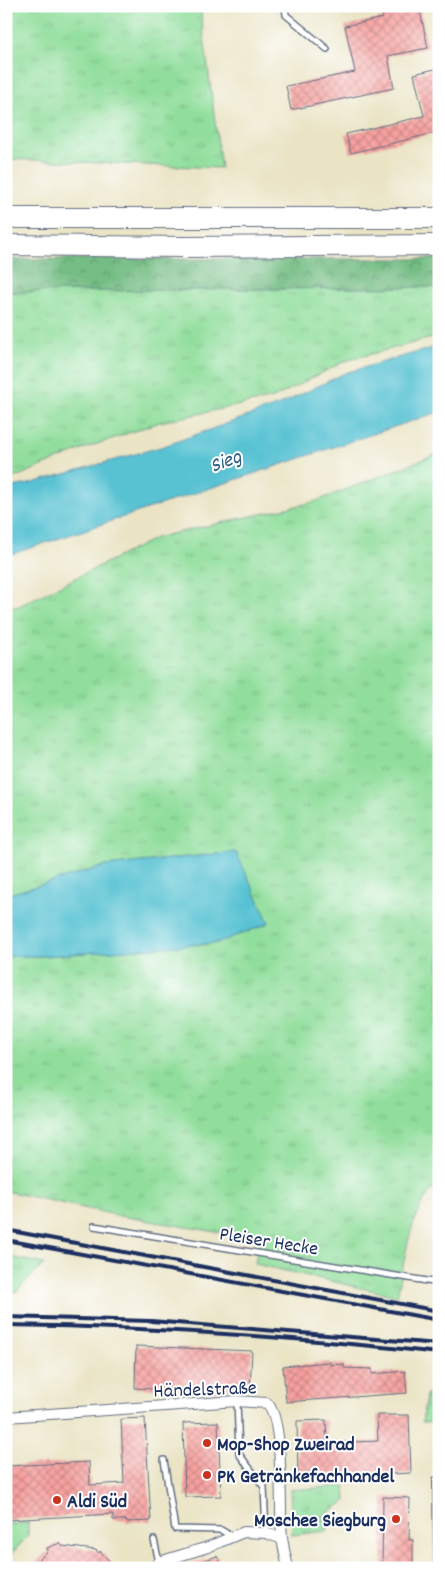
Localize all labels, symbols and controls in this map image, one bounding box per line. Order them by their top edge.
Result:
water label: Sieg [206,443,247,482]
street label: Pleiser Hecke [217,1221,320,1265]
street label: Händelstraße [153,1375,257,1407]
place label: Mop-Shop Zweirad [217,1432,355,1460]
marker: Mop-Shop Zweirad [201,1437,213,1449]
place label: PK Getränkefachhandel [217,1464,394,1492]
marker: PK Getränkefachhandel [201,1469,213,1481]
place label: Aldi Süd [67,1489,127,1517]
marker: Aldi Süd [51,1494,63,1506]
place label: Moschee Siegburg [254,1508,386,1536]
marker: Moschee Siegburg [390,1513,402,1525]

